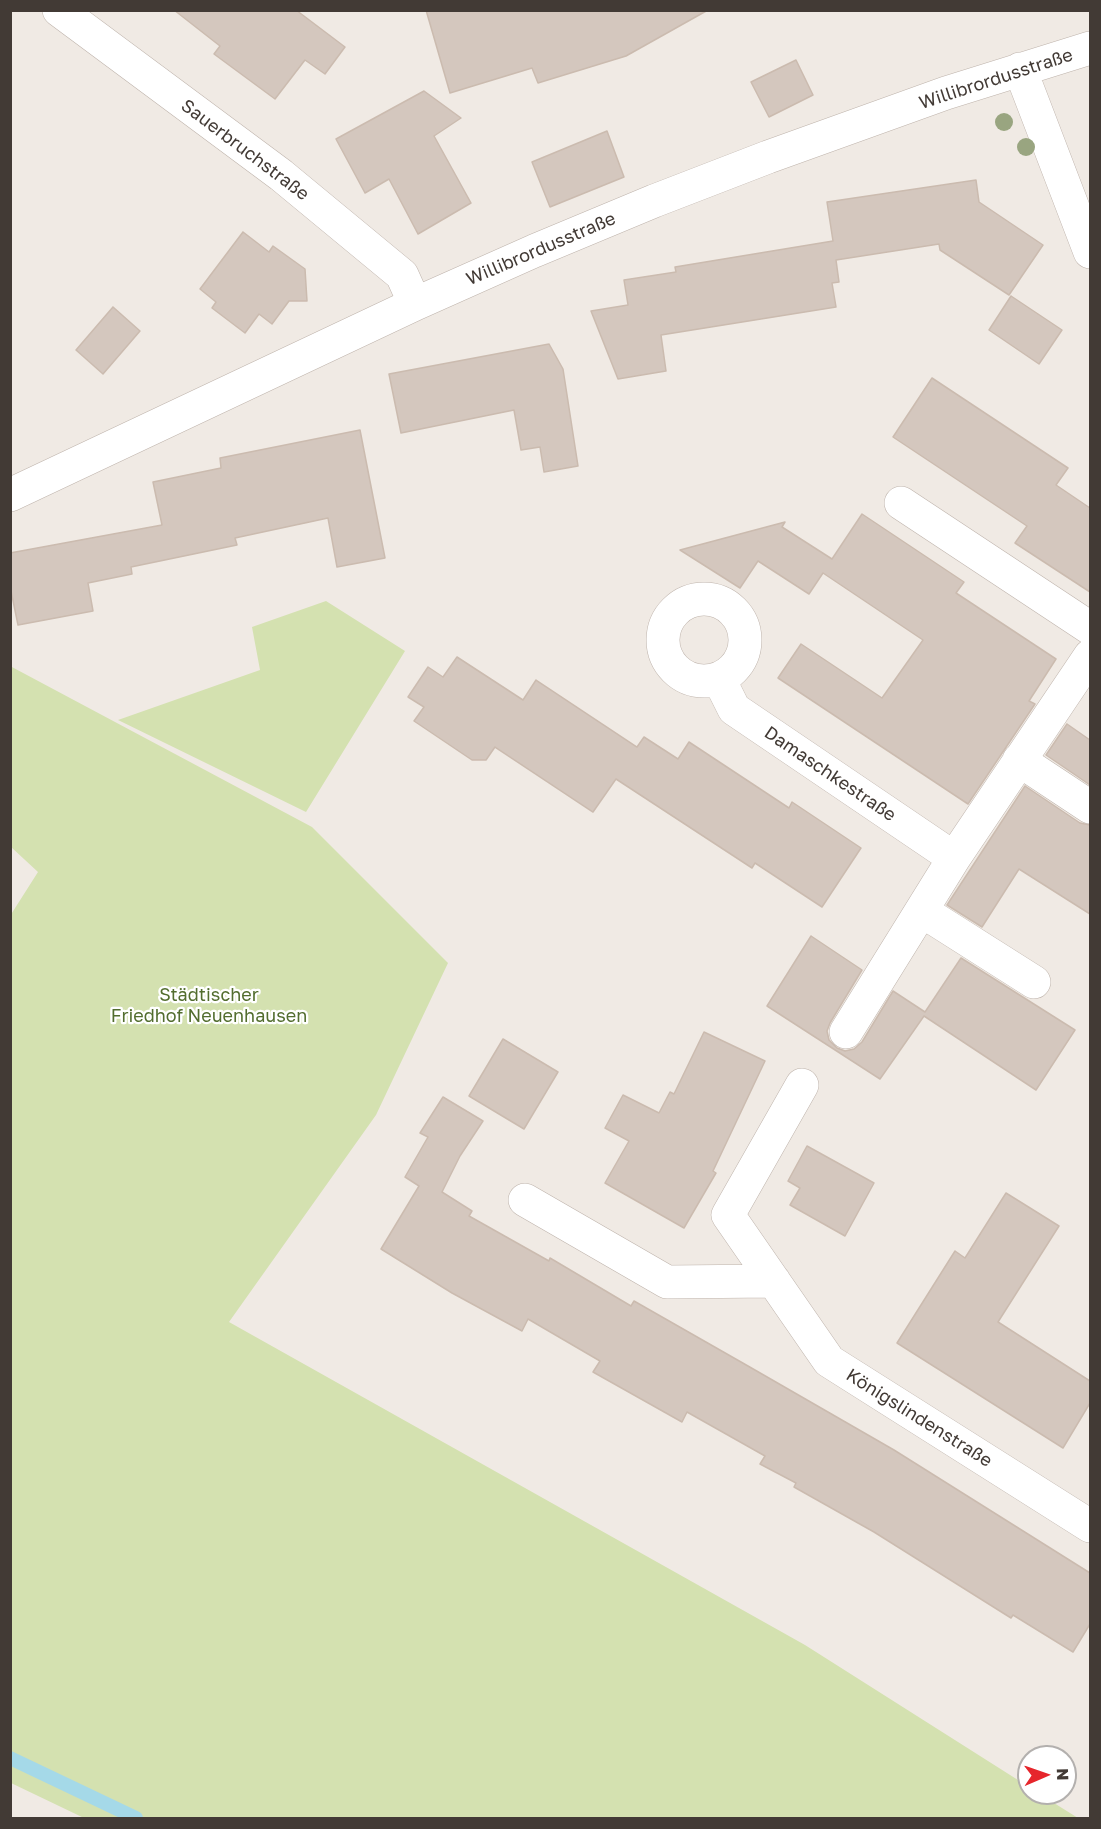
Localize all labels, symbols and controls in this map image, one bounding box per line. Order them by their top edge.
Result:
street label: Willibrordusstraße [917,44,1075,114]
street label: Sauerbruchstraße [177,95,313,205]
street label: Willibrordusstraße [463,208,619,290]
street label: Damaschkestraße [760,722,900,826]
park label: Städtischer Friedhof Neuenhausen [111,984,307,1026]
street label: Königslindenstraße [842,1364,996,1472]
north arrow [1017,1745,1077,1805]
text: N [1053,1768,1073,1781]

